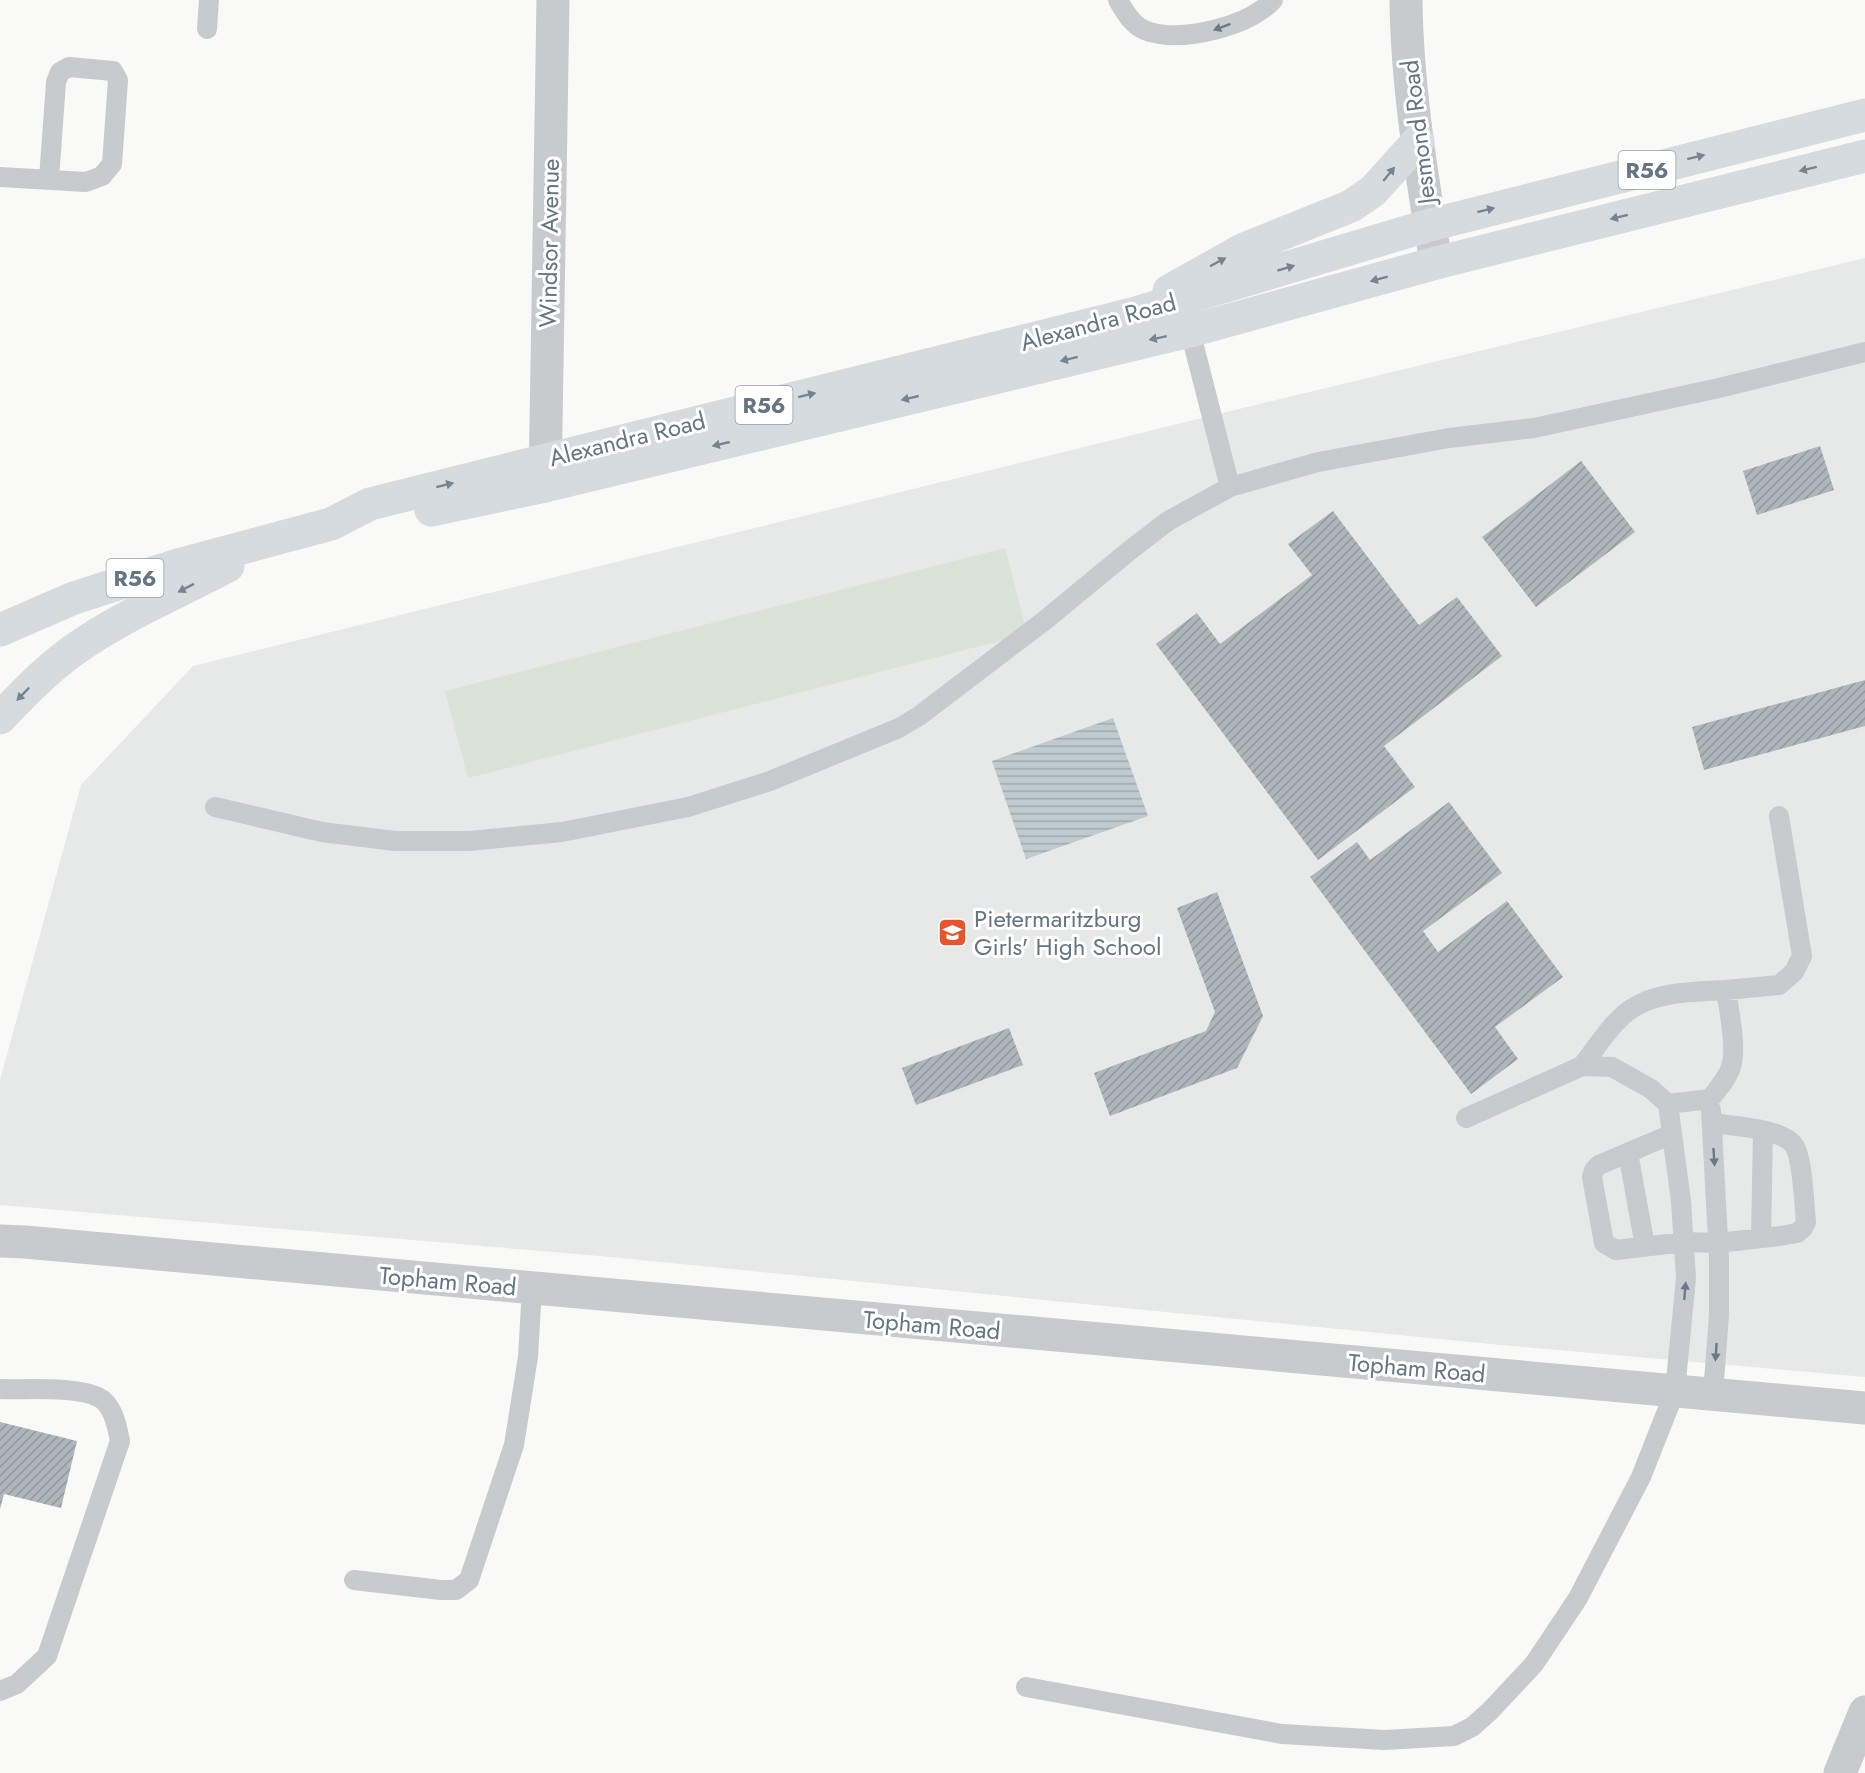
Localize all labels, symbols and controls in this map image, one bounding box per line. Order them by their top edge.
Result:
one-way arrow [1213,23,1231,33]
street label: Jesmond Road [1392,58,1445,209]
road number: R56 [1618,151,1676,189]
one-way arrow [1687,152,1705,162]
street label: Windsor Avenue [530,158,568,328]
one-way arrow [1799,165,1817,175]
one-way arrow [1382,166,1395,181]
one-way arrow [1477,205,1496,215]
one-way arrow [1610,212,1628,222]
one-way arrow [1209,258,1227,268]
one-way arrow [1277,263,1295,273]
one-way arrow [1370,274,1388,284]
street label: Alexandra Road [1016,284,1180,360]
one-way arrow [1148,334,1167,343]
one-way arrow [1060,355,1078,365]
road number: R56 [736,386,792,424]
one-way arrow [797,390,816,400]
one-way arrow [901,394,920,404]
street label: Alexandra Road [545,403,709,475]
one-way arrow [711,439,730,449]
one-way arrow [436,479,454,489]
road number: R56 [106,559,164,597]
one-way arrow [177,583,194,592]
one-way arrow [17,686,31,700]
place label: Pietermaritzburg Girls' High School [974,901,1161,964]
school or university icon: Pietermaritzburg Girls' High School [937,916,969,948]
one-way arrow [1709,1148,1719,1167]
street label: Topham Road [378,1258,518,1304]
one-way arrow [1680,1281,1690,1300]
street label: Topham Road [862,1302,1002,1348]
one-way arrow [1711,1342,1721,1361]
street label: Topham Road [1347,1345,1487,1391]

